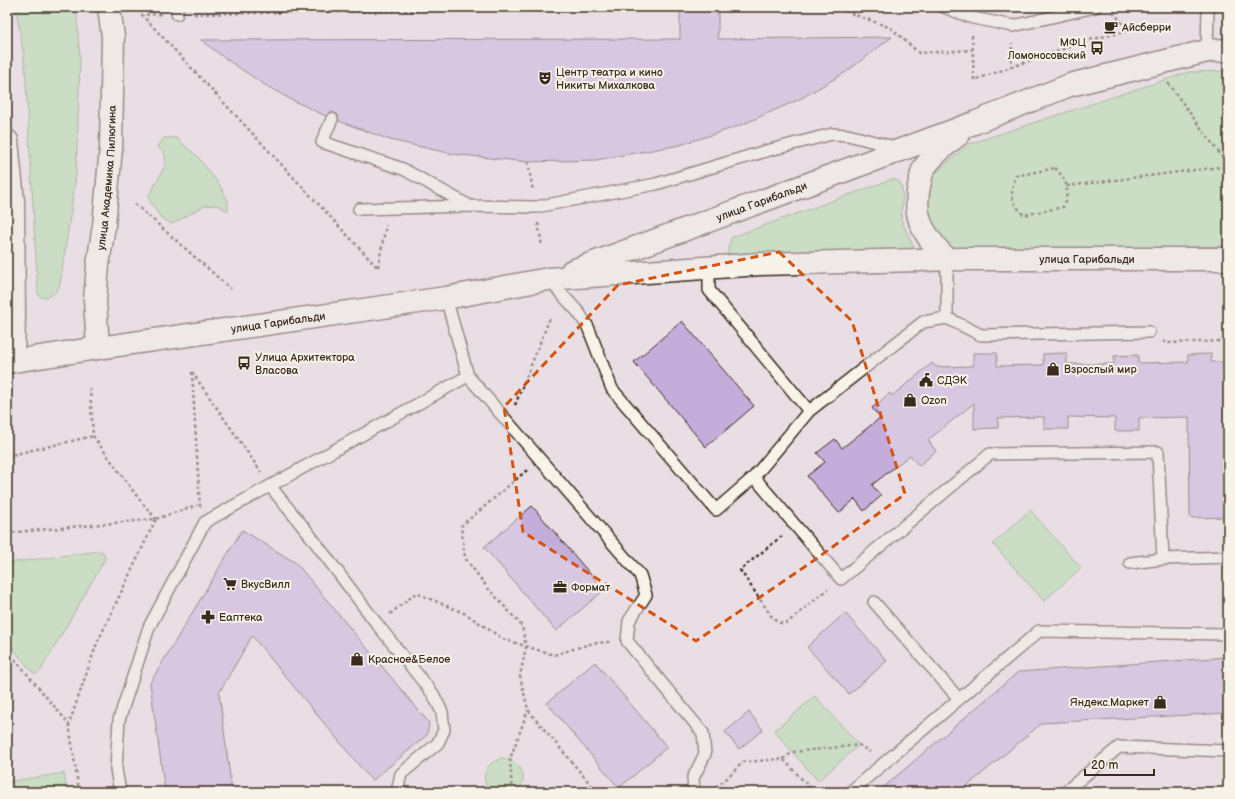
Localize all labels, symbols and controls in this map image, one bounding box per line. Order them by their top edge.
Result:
cafe icon: Айсберри [1103,19,1119,35]
place label: Айсберри [1121,21,1171,34]
place label: МФЦ Ломоносовский [1007,36,1087,62]
bus stop icon: МФЦ Ломоносовский [1089,40,1105,56]
place label: Центр театра и кино Никиты Михалкова [556,66,663,92]
theatre icon: Центр театра и кино Никиты Михалкова [537,70,553,86]
street label: улица Академика Пилюгина [94,105,119,251]
street label: улица Гарибальди [715,179,809,224]
street label: улица Гарибальди [1039,253,1135,266]
street label: улица Гарибальди [230,309,326,336]
place label: Улица Архитектора Власова [255,351,355,377]
bus stop icon: Улица Архитектора Власова [236,355,252,371]
shop icon: Взрослый мир [1045,361,1061,377]
place label: Взрослый мир [1064,363,1137,376]
public building icon: СДЭК [918,372,934,388]
place label: СДЭК [937,374,968,387]
shop icon: Ozon [902,392,918,408]
place label: Ozon [921,394,947,407]
supermarket icon: ВкусВилл [222,576,238,592]
place label: ВкусВилл [241,578,290,591]
office icon: Формат [552,579,568,595]
place label: Формат [571,581,610,594]
pharmacy icon: Еаптека [200,609,216,625]
place label: Еаптека [219,611,263,624]
shop icon: Красное&Белое [349,651,365,667]
place label: Красное&Белое [368,653,450,666]
shop icon: Яндекс.Маркет [1152,694,1168,710]
place label: Яндекс.Маркет [1070,696,1149,709]
scale bar [1085,751,1154,777]
text: 20 m [1091,758,1118,773]

